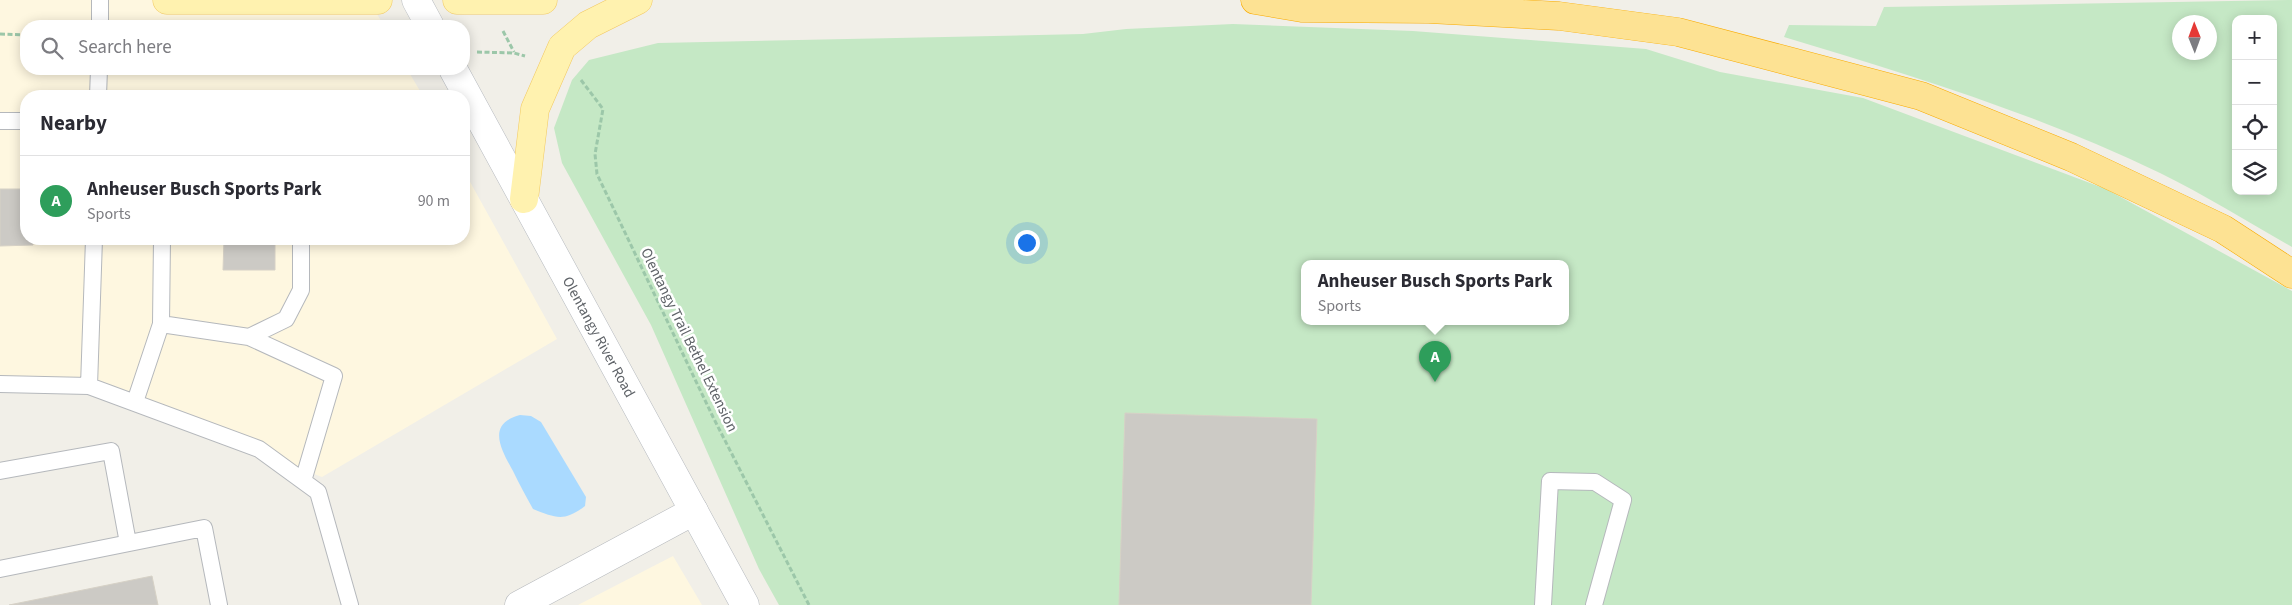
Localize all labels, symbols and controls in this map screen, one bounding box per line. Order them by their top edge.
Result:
north arrow [2172,15,2217,60]
map controls [2232,15,2277,195]
button: + [2232,15,2277,60]
search box [20,20,470,75]
icon: search [38,34,66,62]
text: Search here [78,34,172,61]
button: − [2232,60,2277,105]
button: locate [2232,105,2277,150]
text: Nearby [40,108,107,138]
button: layers [2232,150,2277,195]
text: Anheuser Busch Sports Park [87,176,322,203]
text: A [51,190,61,212]
text: 90 m [418,190,450,212]
text: Sports [87,203,131,225]
your location [1014,230,1040,256]
street label: Olentangy Trail Bethel Extension [635,245,743,435]
popup [1301,260,1569,325]
text: Anheuser Busch Sports Park [1318,268,1552,295]
street label: Olentangy River Road [557,273,640,401]
text: Sports [1318,295,1361,317]
pin: A [1419,341,1451,382]

